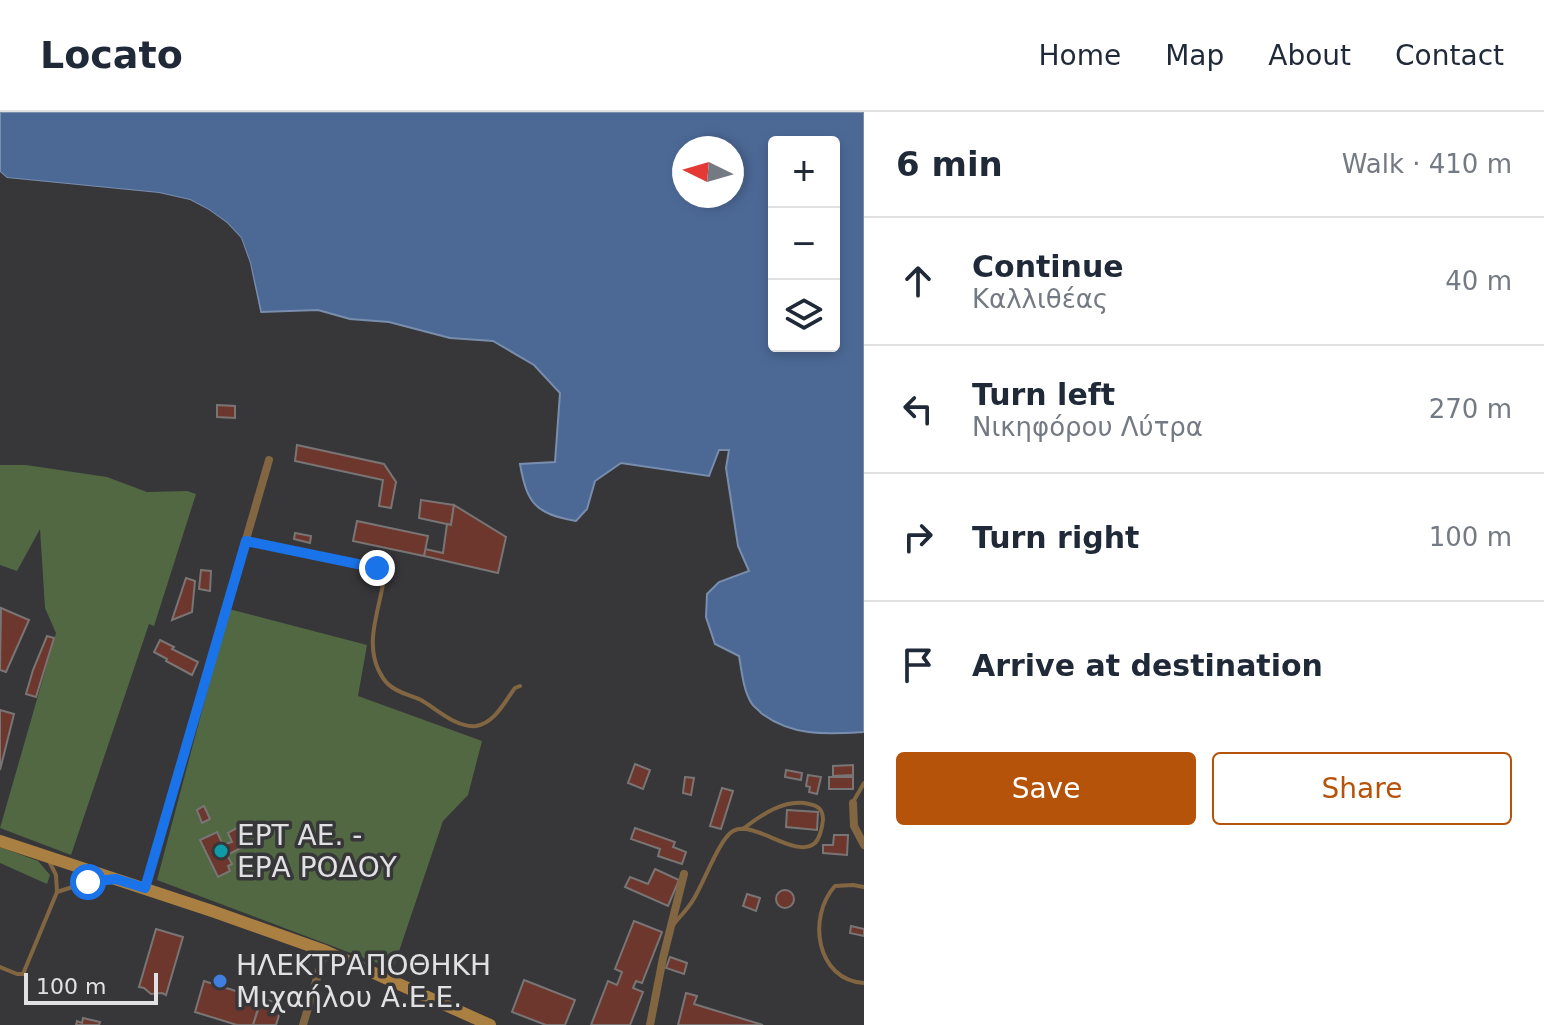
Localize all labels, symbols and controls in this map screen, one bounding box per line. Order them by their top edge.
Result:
text: Locato [40,33,183,77]
text: Home [1038,39,1121,72]
text: Map [1165,39,1224,72]
text: About [1268,39,1351,72]
text: Contact [1395,39,1504,72]
north arrow [672,136,744,208]
map controls [768,136,840,352]
button: + [768,136,840,208]
text: 6 min [896,144,1003,184]
text: Walk · 410 m [1342,149,1512,179]
button: − [768,208,840,280]
text: Continue [972,249,1124,284]
icon: ahead [896,259,940,303]
text: 40 m [1445,266,1512,296]
button: layers [768,280,840,352]
text: Καλλιθέας [972,284,1108,314]
text: Turn left [972,377,1115,412]
icon: left [896,387,940,431]
text: 270 m [1429,394,1512,424]
text: Νικηφόρου Λύτρα [972,412,1203,442]
icon: right [896,515,940,559]
text: Turn right [972,520,1139,555]
text: 100 m [1429,522,1512,552]
route end [359,550,395,586]
icon: arrive [896,643,940,687]
text: Arrive at destination [972,648,1323,683]
button: Save [896,752,1196,825]
button: Share [1212,752,1512,825]
place label: ΕΡΤ ΑΕ. - ΕΡΑ ΡΟΔΟΥ [237,819,398,884]
marker: ΕΡΤ ΑΕ. - ΕΡΑ ΡΟΔΟΥ [212,842,230,860]
route start [70,864,106,900]
place label: ΗΛΕΚΤΡΑΠΟΘΗΚΗ Μιχαήλου Α.Ε.Ε. [236,949,491,1014]
scale bar [24,969,158,1005]
marker: ΗΛΕΚΤΡΑΠΟΘΗΚΗ Μιχαήλου Α.Ε.Ε. [211,972,229,990]
text: 100 m [36,974,106,999]

